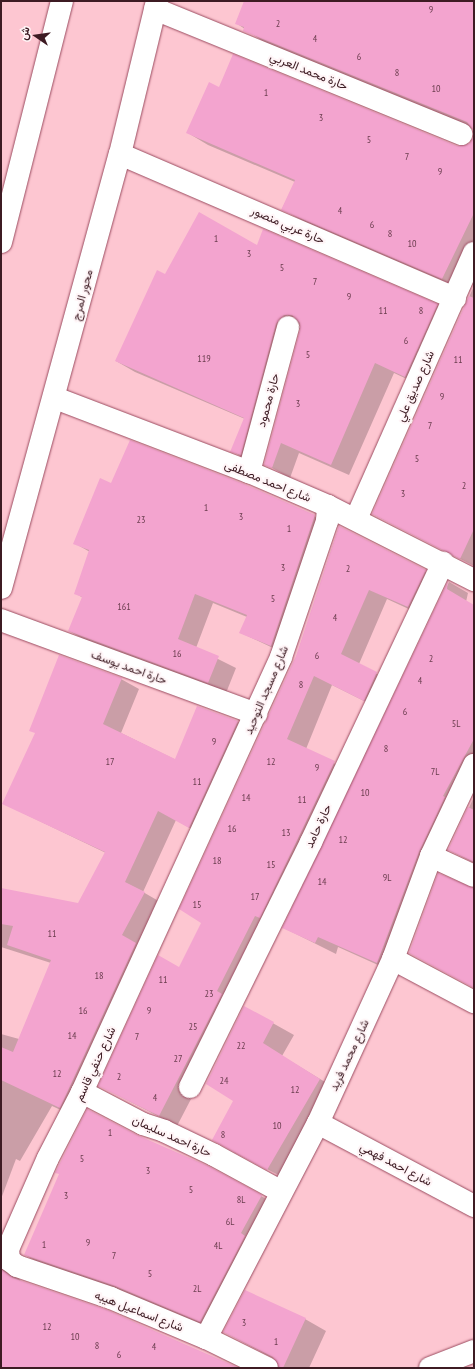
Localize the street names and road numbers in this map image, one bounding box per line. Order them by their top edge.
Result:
street label: حارة محمد العربي [268,49,350,93]
street label: حارة عربي منصور [249,203,327,247]
street label: محور المرج [68,268,96,322]
street label: شارع صديق علي [393,348,437,424]
street label: حارة محمود [254,372,282,428]
street label: شارع احمد مصطفى [223,457,313,505]
street label: شارع مسجد التوحيد [241,643,291,737]
street label: حارة احمد يوسف [89,647,169,687]
street label: حارة حامد [302,802,334,850]
street label: شارع محمد فريد [326,1017,372,1093]
street label: شارع حنفي قاسم [71,1024,119,1104]
street label: حارة احمد سليمان [130,1112,214,1160]
street label: شارع احمد فهمي [357,1139,435,1189]
street label: شارع اسماعيل هيبه [93,1288,185,1334]

